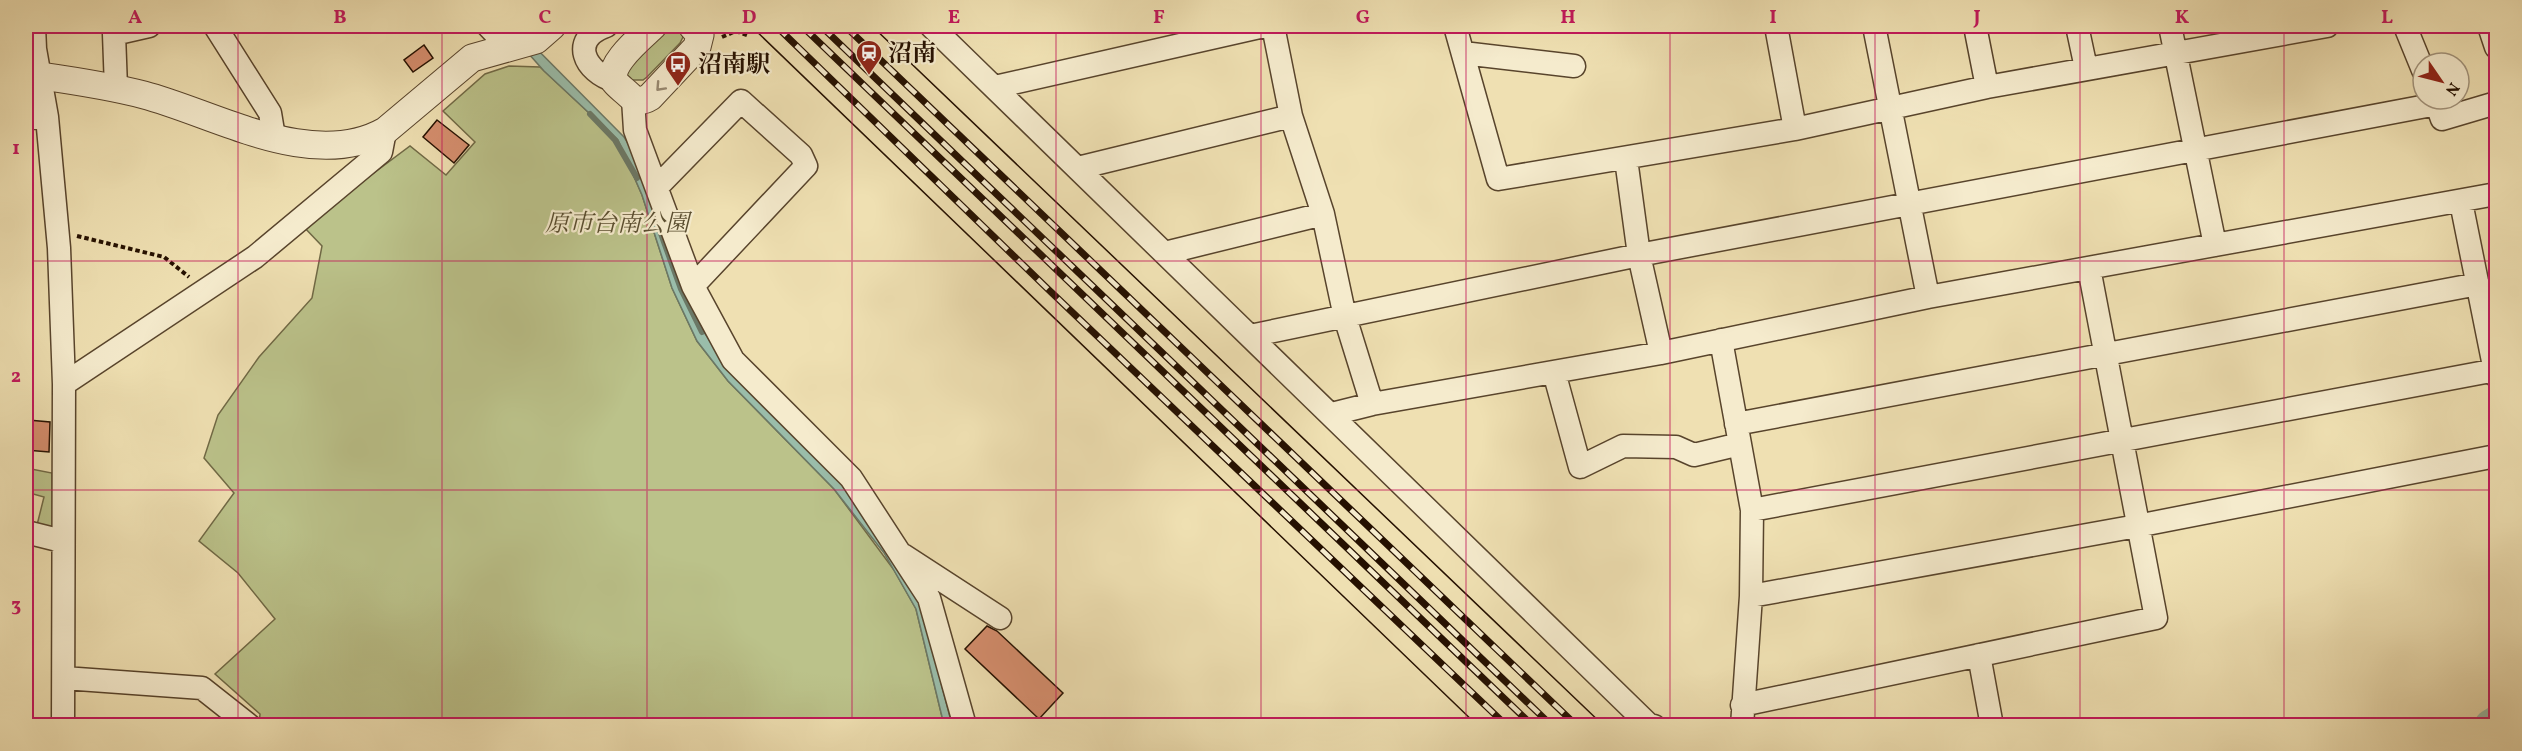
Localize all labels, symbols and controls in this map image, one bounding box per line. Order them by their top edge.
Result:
text: A [128,4,142,32]
text: B [333,4,347,32]
text: C [539,4,552,32]
text: D [742,4,756,32]
text: E [948,4,960,32]
text: F [1153,4,1165,32]
text: G [1356,4,1370,32]
text: H [1560,4,1576,32]
text: I [1769,4,1777,32]
text: J [1972,4,1981,32]
text: K [2175,4,2190,32]
text: L [2381,4,2393,32]
station icon: 沼南 [854,38,884,76]
place label: 沼南 [888,38,936,72]
bus stop icon: 沼南駅 [663,49,693,87]
place label: 沼南駅 [698,49,770,83]
north arrow [2411,51,2471,111]
text: N [2439,77,2464,100]
one-way arrow [656,80,667,90]
text: 1 [12,135,20,163]
park label: 原市台南公園 [545,208,693,242]
text: 2 [11,363,21,391]
text: 3 [11,592,21,620]

